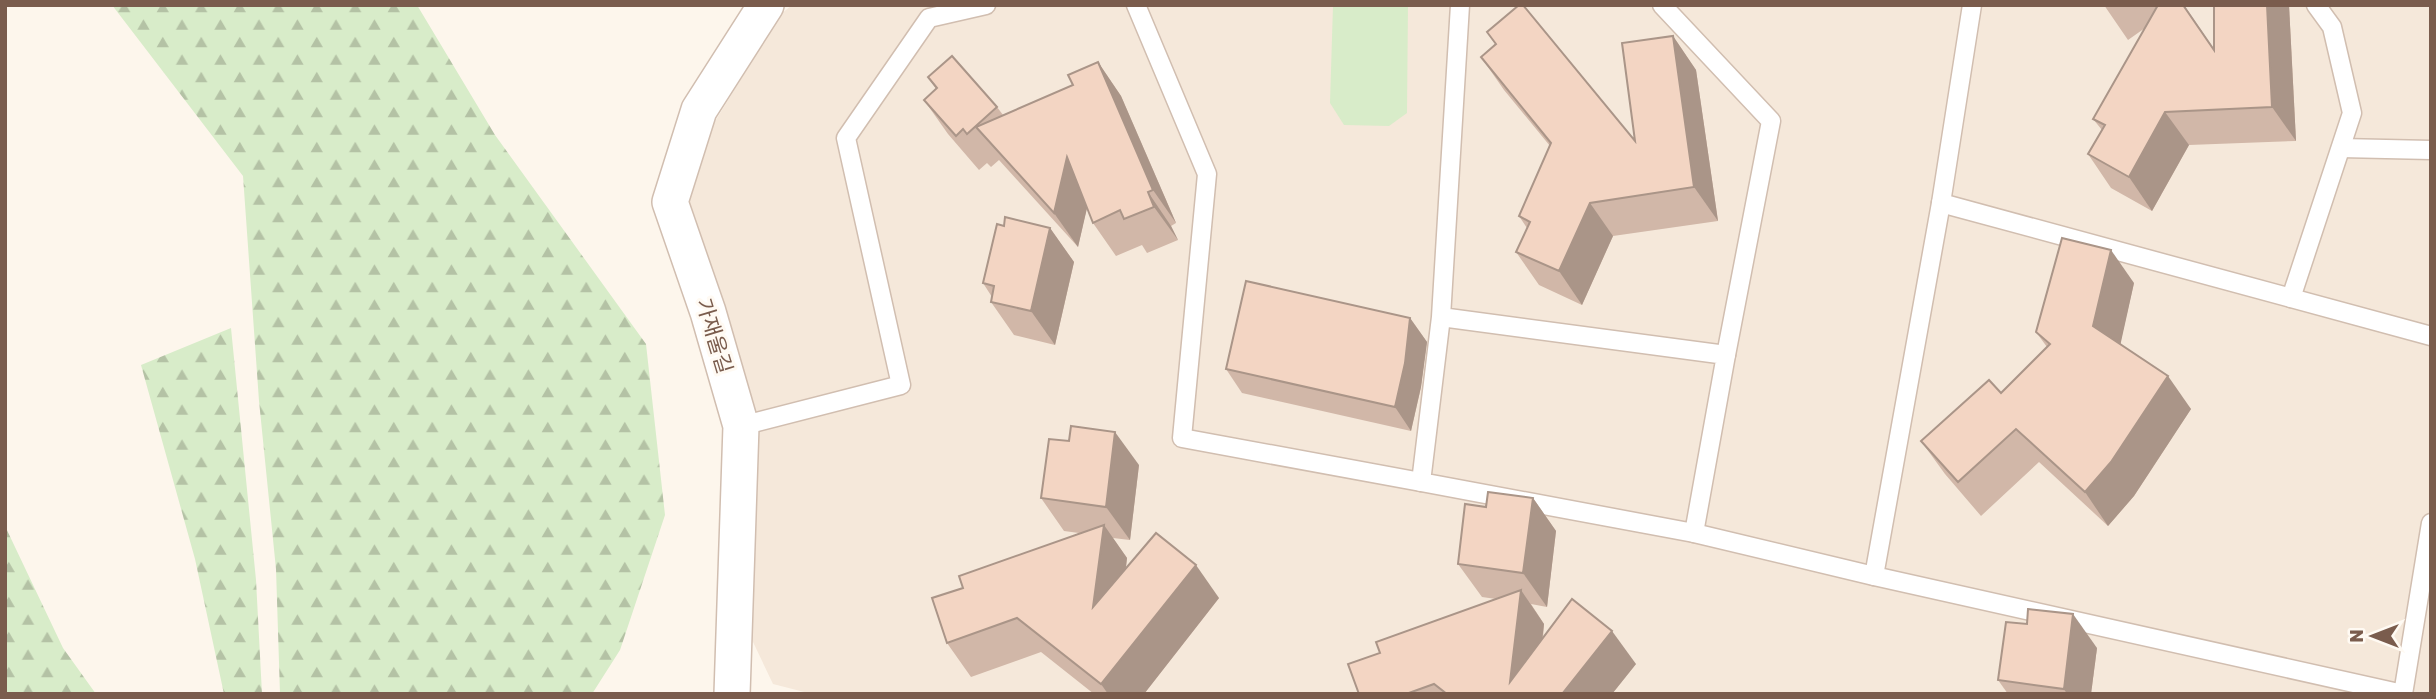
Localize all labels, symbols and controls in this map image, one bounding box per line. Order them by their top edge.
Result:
street label: 가재울길 [691,295,738,376]
north arrow [2338,601,2408,671]
text: N [2345,629,2368,643]

